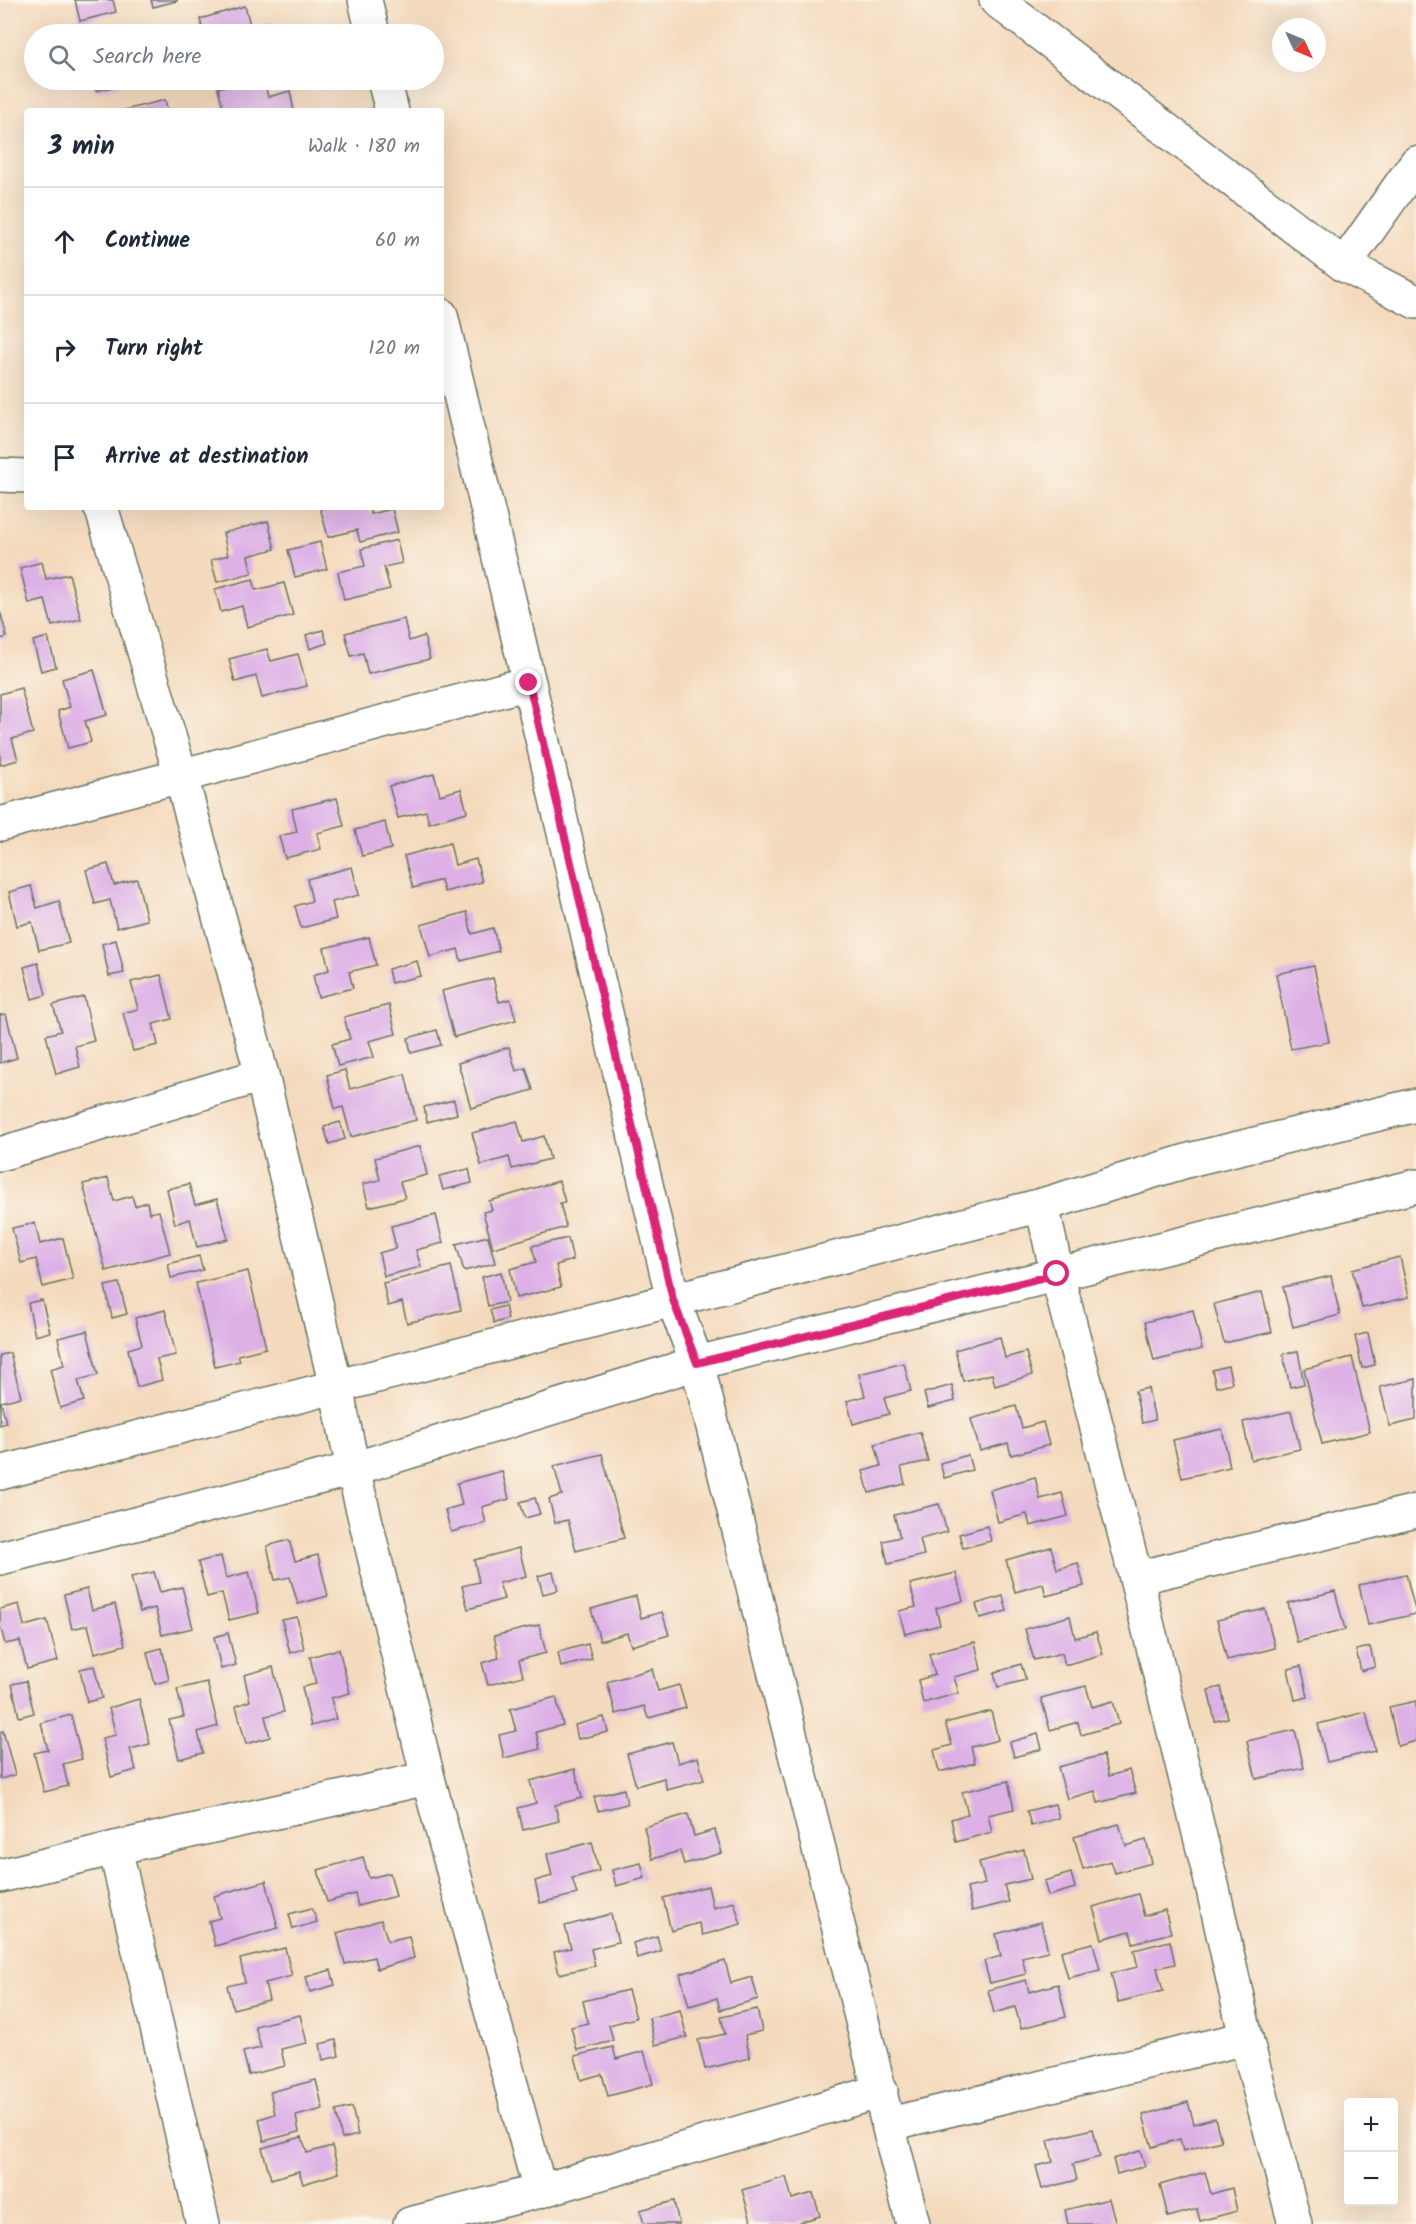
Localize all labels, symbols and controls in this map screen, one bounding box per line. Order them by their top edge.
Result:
north arrow [1272,18,1326,72]
search box [24,24,444,90]
text: Search here [93,40,201,75]
icon: search [45,41,78,74]
text: 3 min [48,126,115,168]
text: Walk · 180 m [308,131,420,163]
text: Continue [105,224,190,259]
icon: ahead [48,225,81,258]
text: 60 m [375,225,420,257]
text: Turn right [105,332,203,367]
icon: right [48,333,81,366]
text: 120 m [368,333,420,365]
text: Arrive at destination [105,440,308,475]
icon: arrive [48,441,81,474]
route end [515,669,541,695]
route start [1043,1260,1069,1286]
map controls [1344,2098,1398,2206]
button: + [1344,2098,1398,2152]
button: − [1344,2152,1398,2206]

